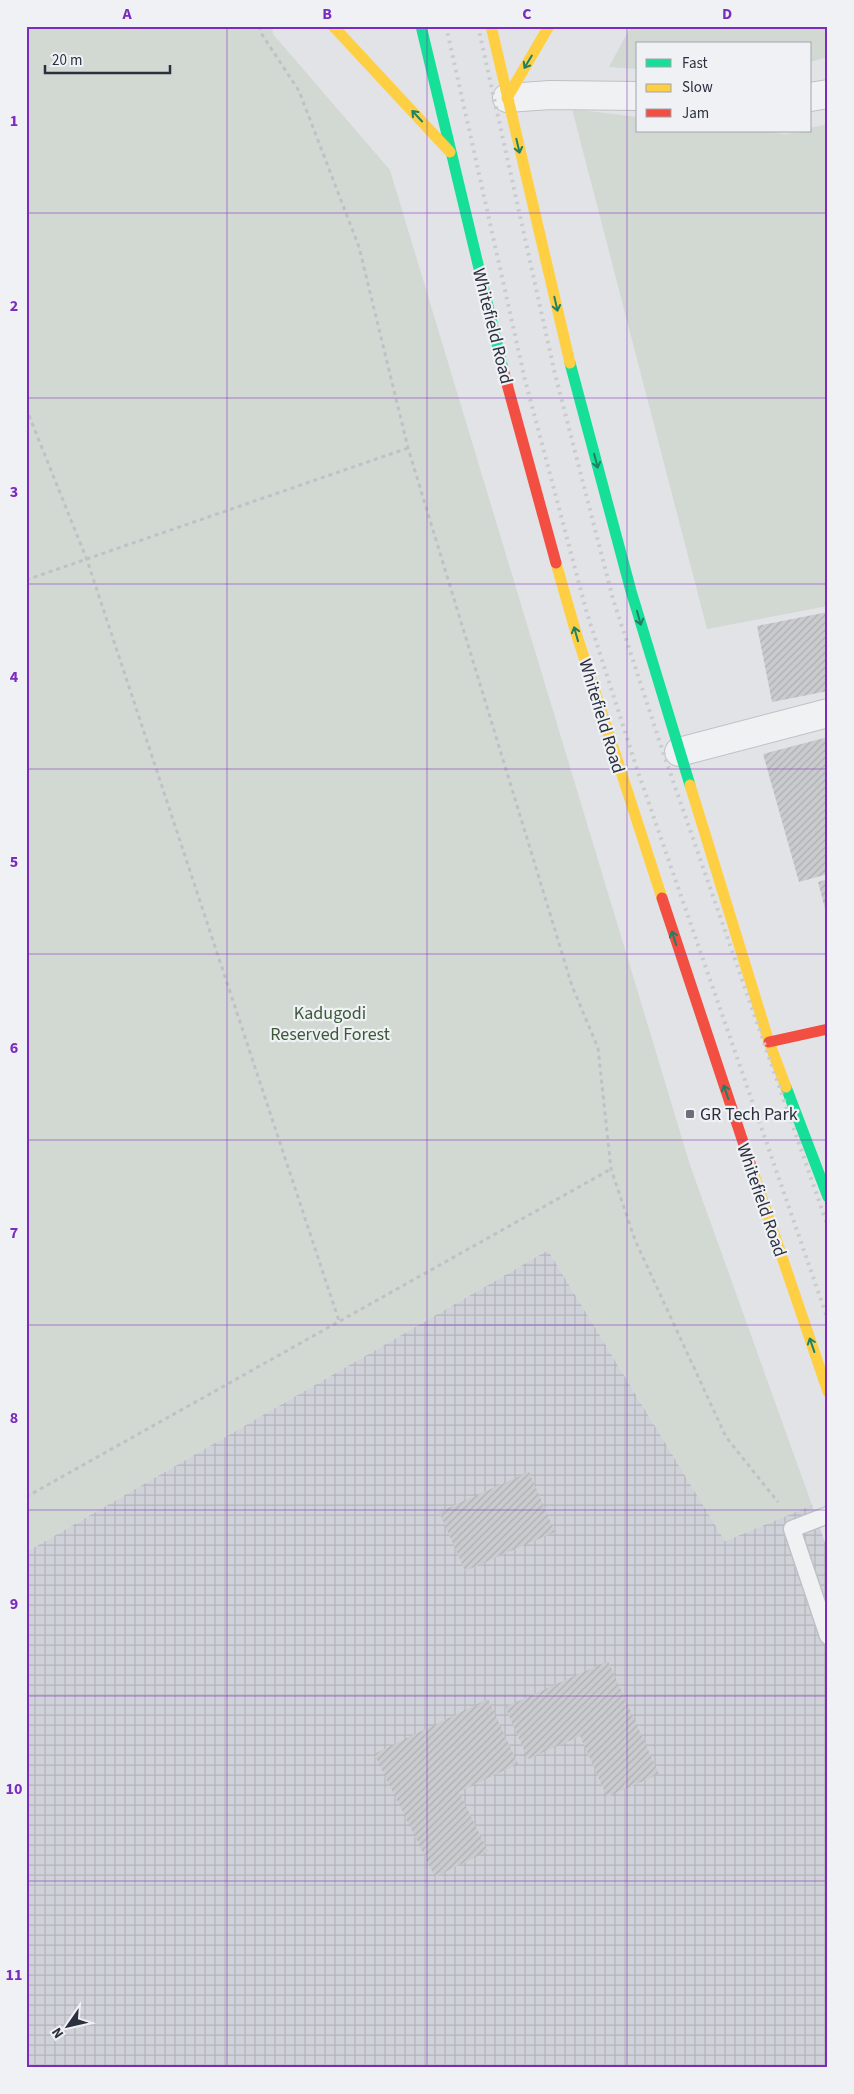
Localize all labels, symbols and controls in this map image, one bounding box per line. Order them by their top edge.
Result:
text: A [121,3,132,25]
text: B [322,3,332,25]
text: C [522,3,532,25]
text: D [722,3,732,25]
scale bar [45,42,170,74]
legend [636,42,812,132]
text: 20 m [52,50,82,71]
text: Fast [682,53,708,74]
one-way arrow [523,55,533,70]
text: Slow [682,77,713,98]
text: Jam [682,103,709,124]
text: 1 [10,110,18,132]
one-way arrow [411,110,423,123]
one-way arrow [514,137,523,153]
street label: Whitefield Road [466,266,519,387]
text: 2 [10,295,18,317]
one-way arrow [552,295,561,311]
one-way arrow [592,453,601,469]
text: 3 [10,481,18,503]
one-way arrow [635,609,645,625]
one-way arrow [571,626,580,642]
street label: Whitefield Road [572,656,631,776]
text: 4 [10,666,19,688]
text: 5 [10,851,18,873]
one-way arrow [669,931,678,946]
park label: Kadugodi Reserved Forest [270,1001,390,1047]
text: 6 [10,1037,18,1059]
one-way arrow [721,1085,730,1100]
place label: GR Tech Park [700,1102,798,1127]
marker: GR Tech Park [684,1108,696,1120]
street label: Whitefield Road [730,1140,793,1260]
text: 7 [10,1222,18,1244]
one-way arrow [807,1338,816,1354]
text: 8 [10,1407,18,1429]
text: 9 [10,1593,18,1615]
text: 10 [6,1778,22,1800]
text: 11 [6,1964,22,1986]
north arrow [42,2002,92,2052]
text: N [47,2023,69,2042]

